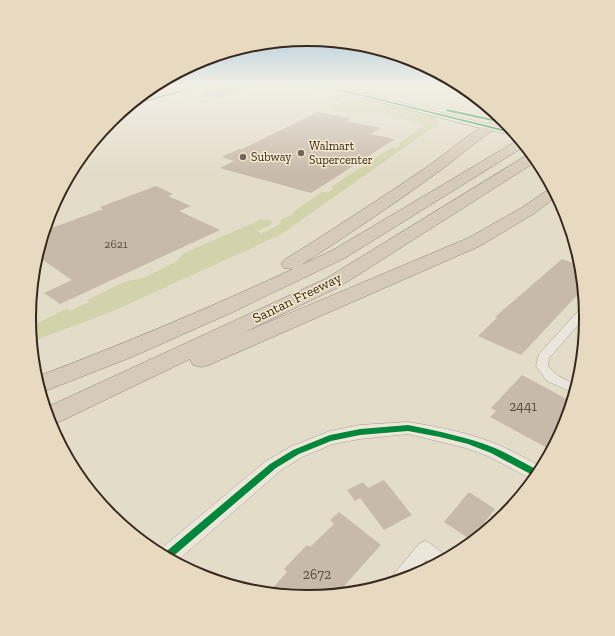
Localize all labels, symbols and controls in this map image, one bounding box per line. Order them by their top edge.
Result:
place label: Walmart Supercenter [309,139,373,167]
marker: Walmart Supercenter [296,148,306,158]
place label: Subway [251,150,292,164]
marker: Subway [238,152,248,162]
house number: 2621 [104,237,128,251]
street label: Santan Freeway [250,269,345,327]
house number: 2441 [509,398,537,415]
house number: 2672 [303,566,331,583]

